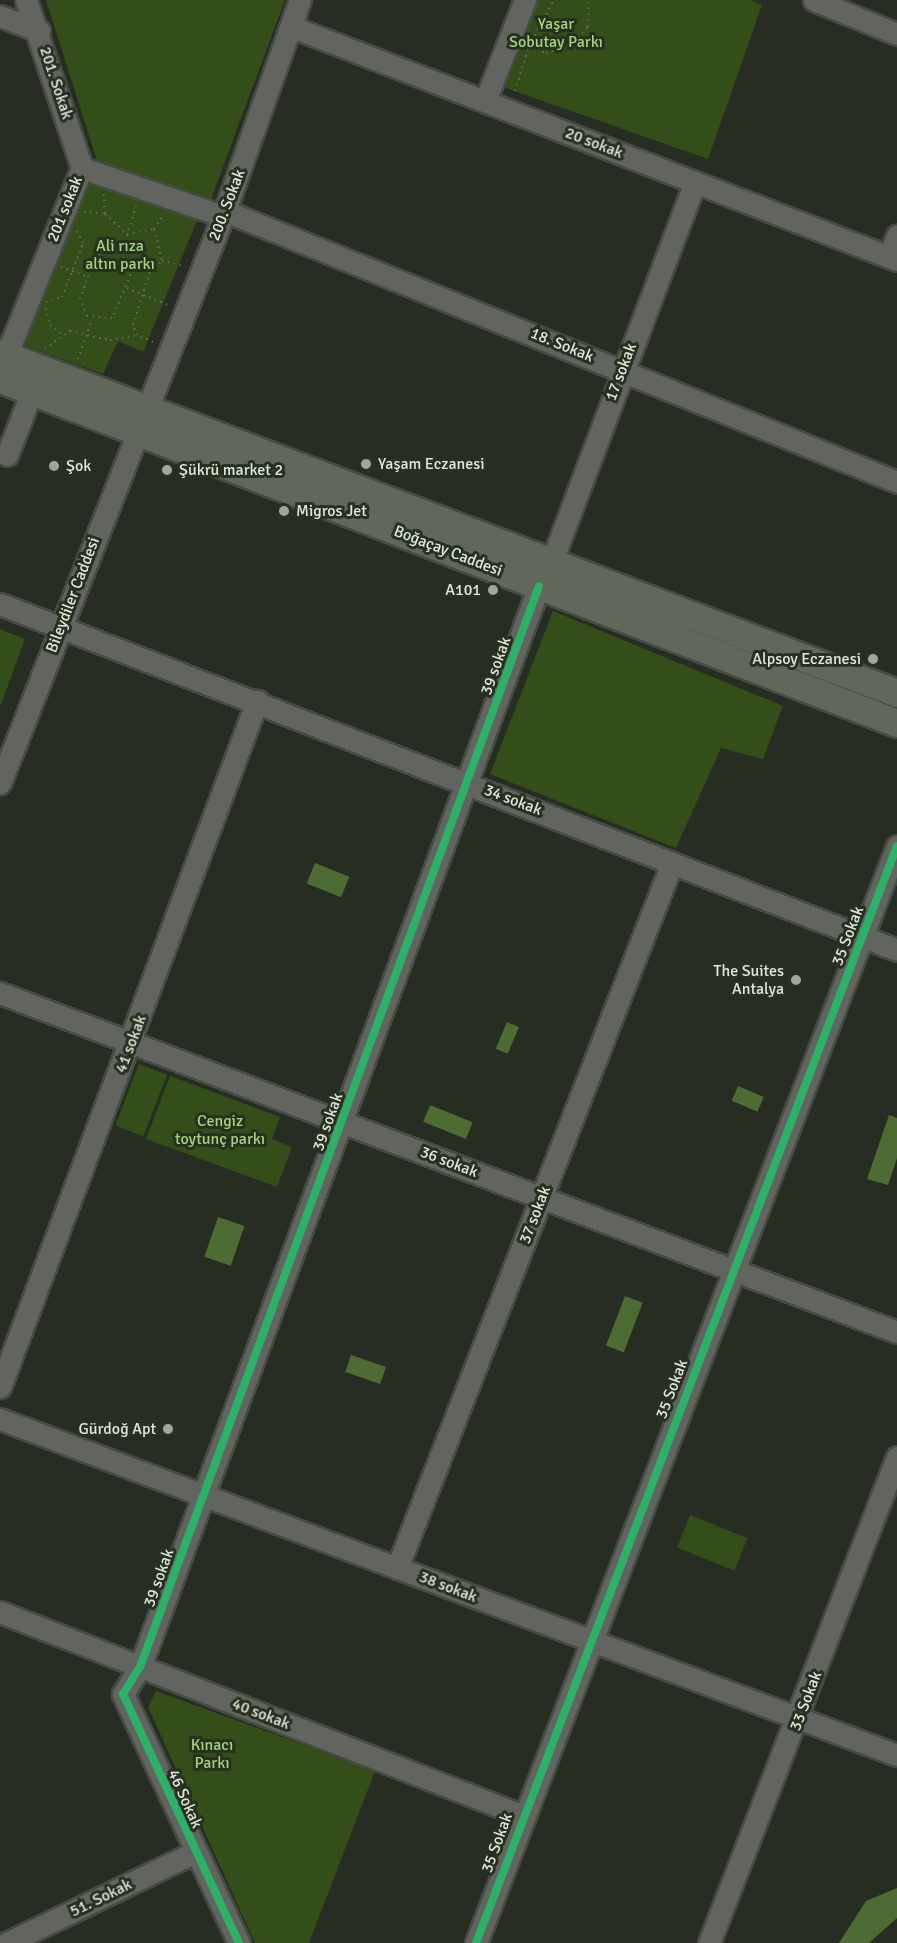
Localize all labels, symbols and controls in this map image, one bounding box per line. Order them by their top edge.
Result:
park label: Yaşar Sobutay Parkı [509,14,603,52]
street label: 201. Sokak [35,44,77,122]
street label: 20 sokak [562,123,626,163]
street label: 200. Sokak [205,167,249,243]
street label: 201 sokak [43,173,87,245]
park label: Ali rıza altın parkı [85,236,155,274]
street label: 18. Sokak [528,324,596,366]
street label: 17 sokak [601,340,641,404]
place label: Yaşam Eczanesi [378,454,485,474]
place label: Şok [66,456,91,476]
marker: Yaşam Eczanesi [359,457,373,471]
marker: Şok [47,459,61,473]
place label: Şükrü market 2 [179,460,283,480]
marker: Şükrü market 2 [160,463,174,477]
place label: Migros Jet [296,501,367,521]
marker: Migros Jet [277,504,291,518]
street label: Boğaçay Caddesi [391,521,505,581]
street label: Bileydiler Caddesi [42,534,104,656]
place label: A101 [445,580,481,600]
marker: A101 [486,583,500,597]
street label: 39 sokak [477,634,515,698]
place label: Alpsoy Eczanesi [752,649,861,669]
marker: Alpsoy Eczanesi [866,652,880,666]
street label: 34 sokak [481,780,545,820]
street label: 35 Sokak [828,904,868,968]
place label: The Suites Antalya [714,961,784,999]
marker: The Suites Antalya [789,973,803,987]
street label: 41 sokak [111,1012,151,1076]
street label: 39 sokak [309,1090,347,1154]
park label: Cengiz toytunç parkı [175,1111,265,1149]
street label: 36 sokak [417,1142,481,1182]
street label: 37 sokak [515,1183,555,1247]
street label: 35 Sokak [652,1357,692,1421]
place label: Gürdoğ Apt [79,1419,156,1439]
marker: Gürdoğ Apt [161,1422,175,1436]
street label: 39 sokak [140,1546,178,1610]
street label: 38 sokak [416,1567,480,1607]
street label: 33 Sokak [786,1669,826,1733]
street label: 40 sokak [229,1694,293,1734]
park label: Kınacı Parkı [191,1735,233,1773]
street label: 46 Sokak [164,1767,206,1831]
street label: 35 Sokak [477,1811,517,1875]
street label: 51. Sokak [67,1875,135,1921]

